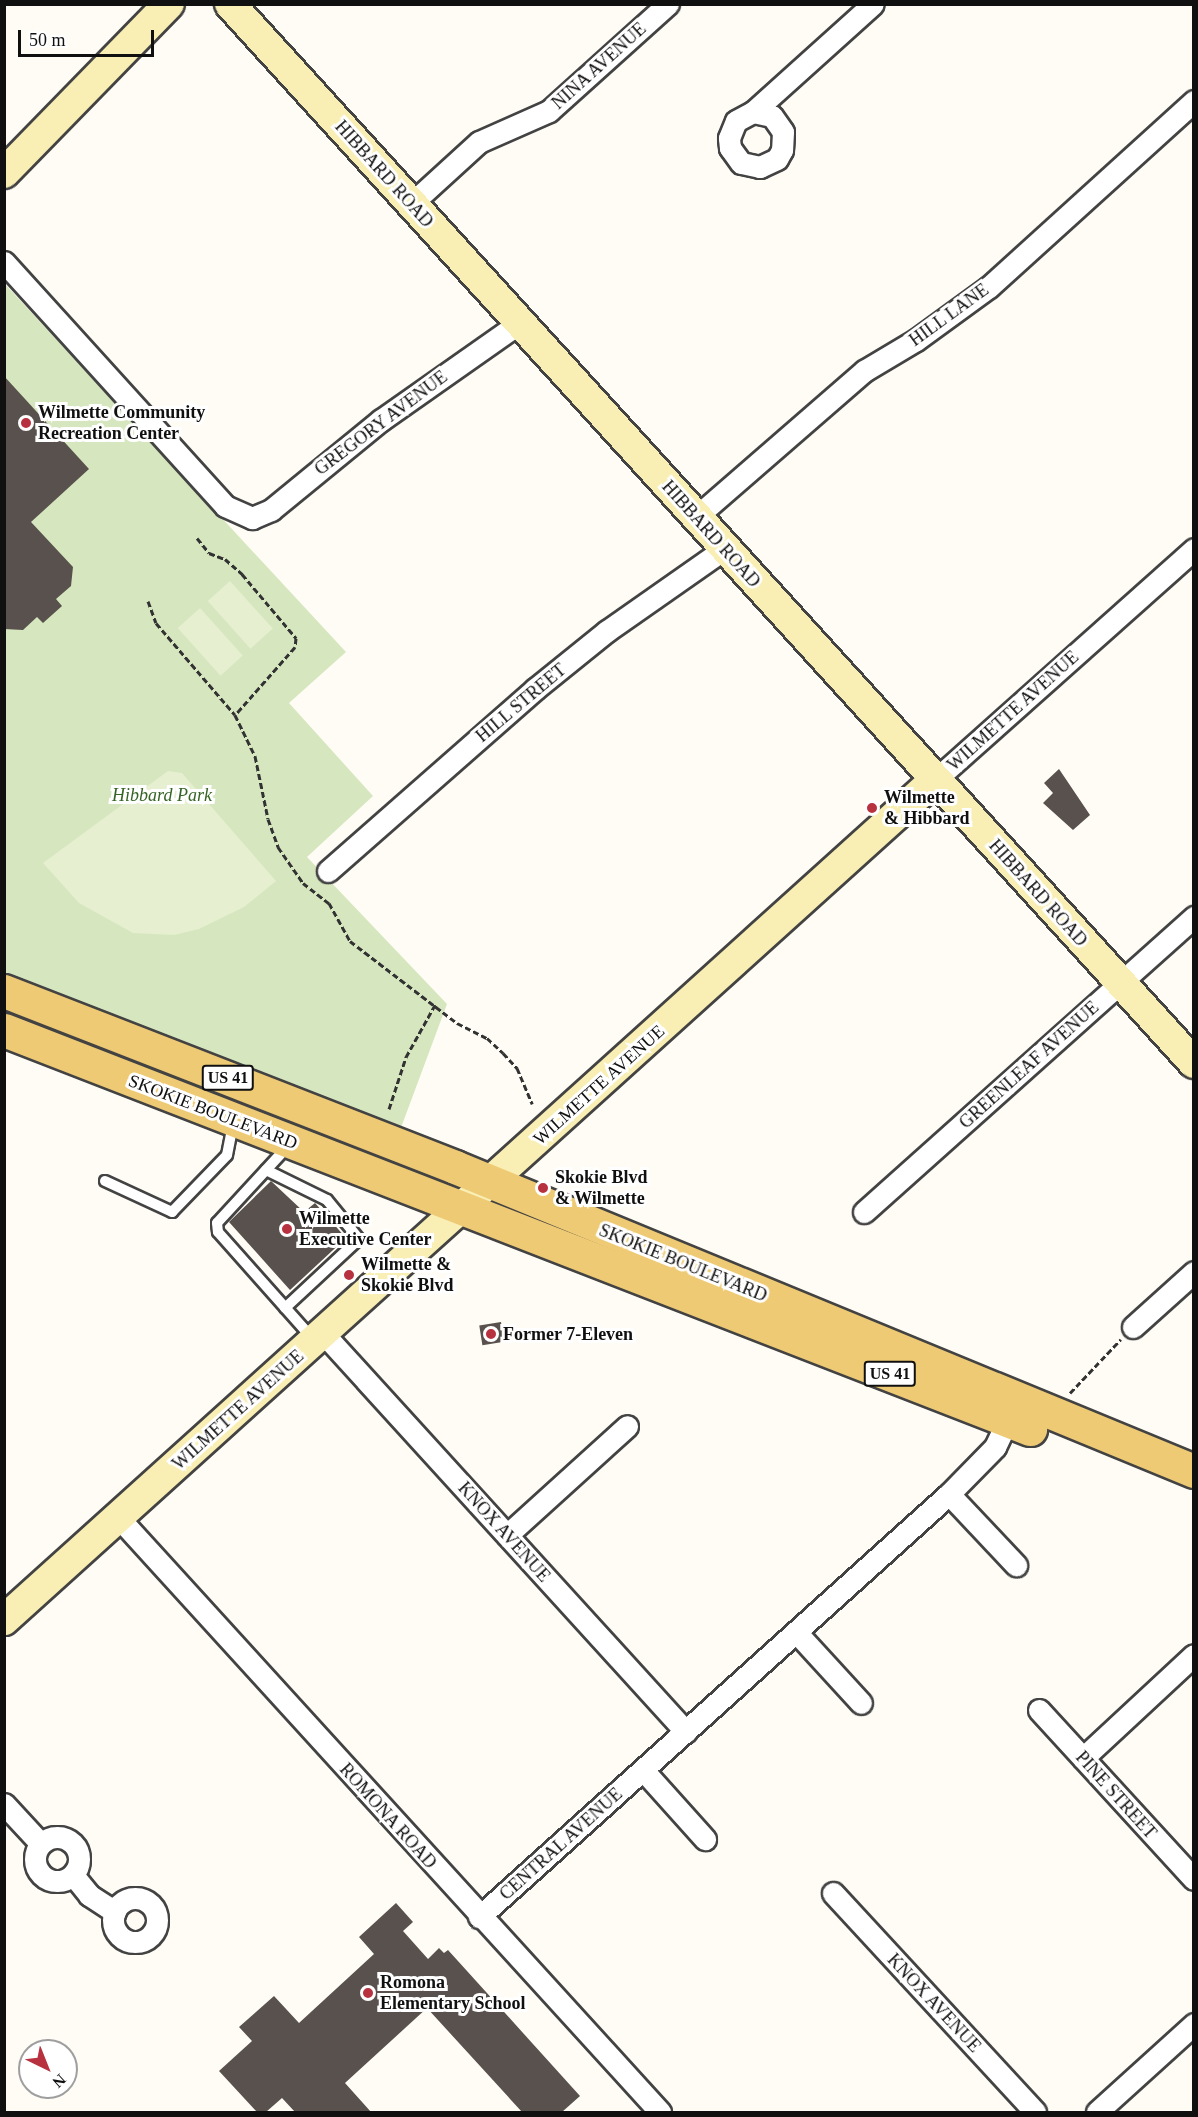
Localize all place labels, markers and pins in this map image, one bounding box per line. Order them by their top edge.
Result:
place label: Wilmette Community Recreation Center [38,402,205,444]
marker: Wilmette Community Recreation Center [19,416,33,430]
place label: Wilmette & Hibbard [884,787,970,830]
marker: Wilmette & Hibbard [865,801,879,815]
place label: Skokie Blvd & Wilmette [555,1167,648,1210]
marker: Skokie Blvd & Wilmette [536,1181,550,1195]
place label: Wilmette Executive Center [299,1208,431,1250]
marker: Wilmette Executive Center [280,1222,294,1236]
place label: Wilmette & Skokie Blvd [361,1254,454,1296]
marker: Wilmette & Skokie Blvd [342,1268,356,1282]
place label: Former 7-Eleven [503,1323,633,1345]
marker: Former 7-Eleven [484,1327,498,1341]
place label: Romona Elementary School [380,1972,525,2014]
marker: Romona Elementary School [361,1986,375,2000]

